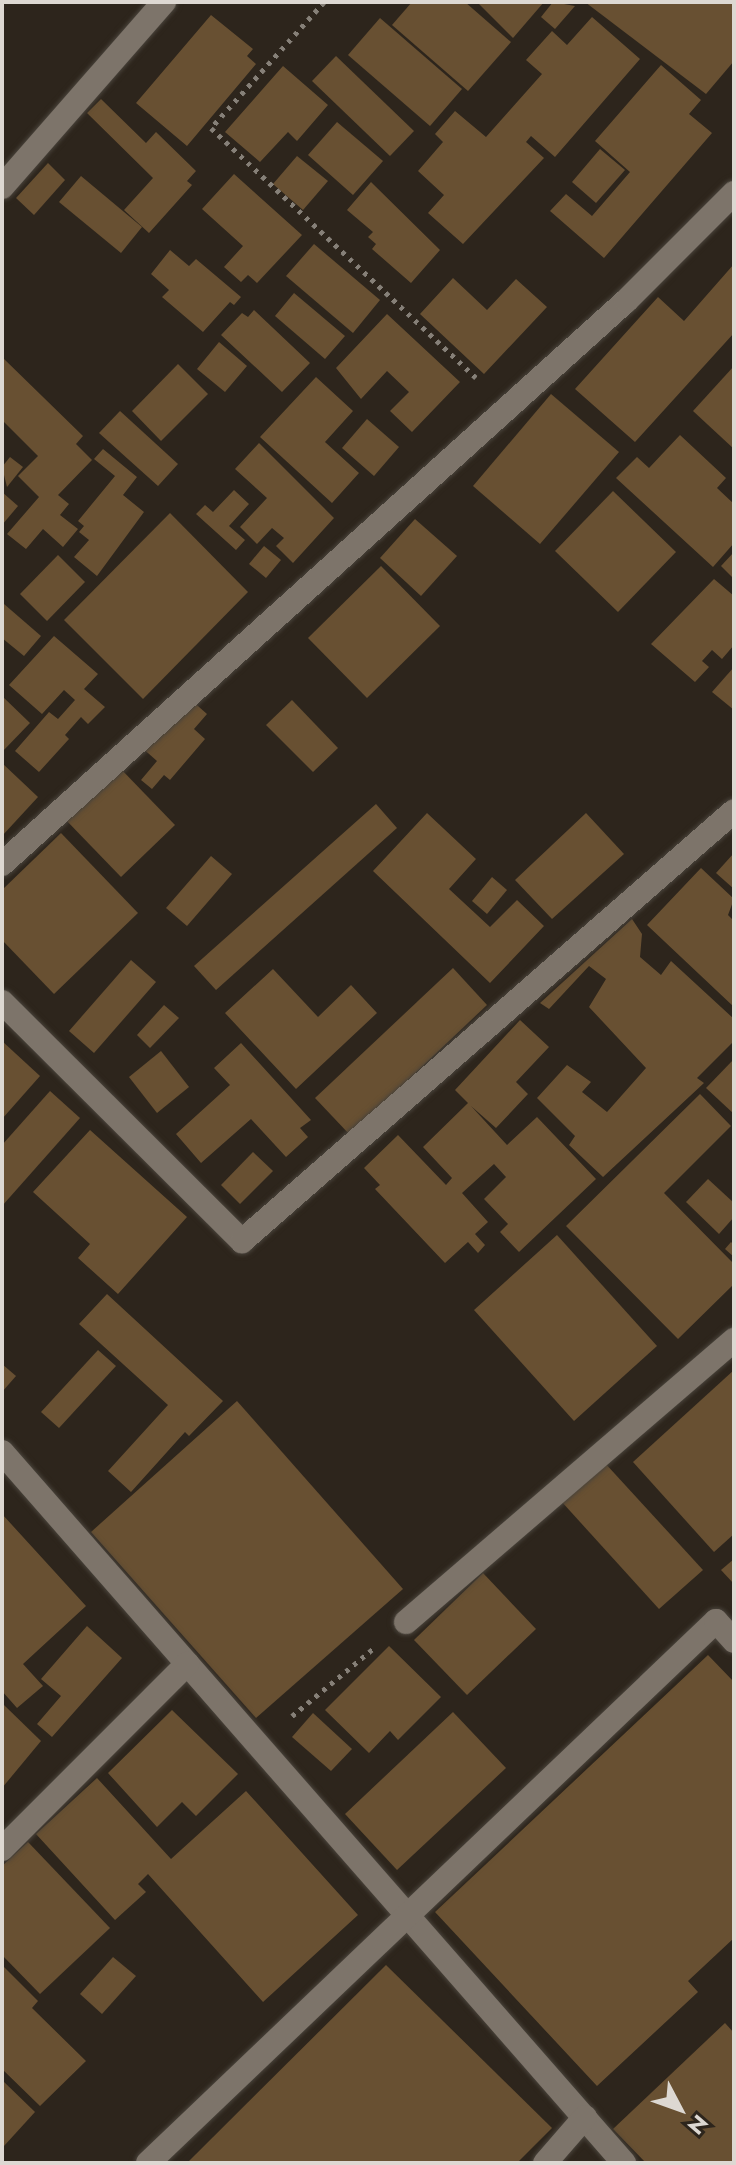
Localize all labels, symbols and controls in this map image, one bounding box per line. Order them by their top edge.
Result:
north arrow [640,2069,720,2149]
text: N [680,2108,716,2142]

